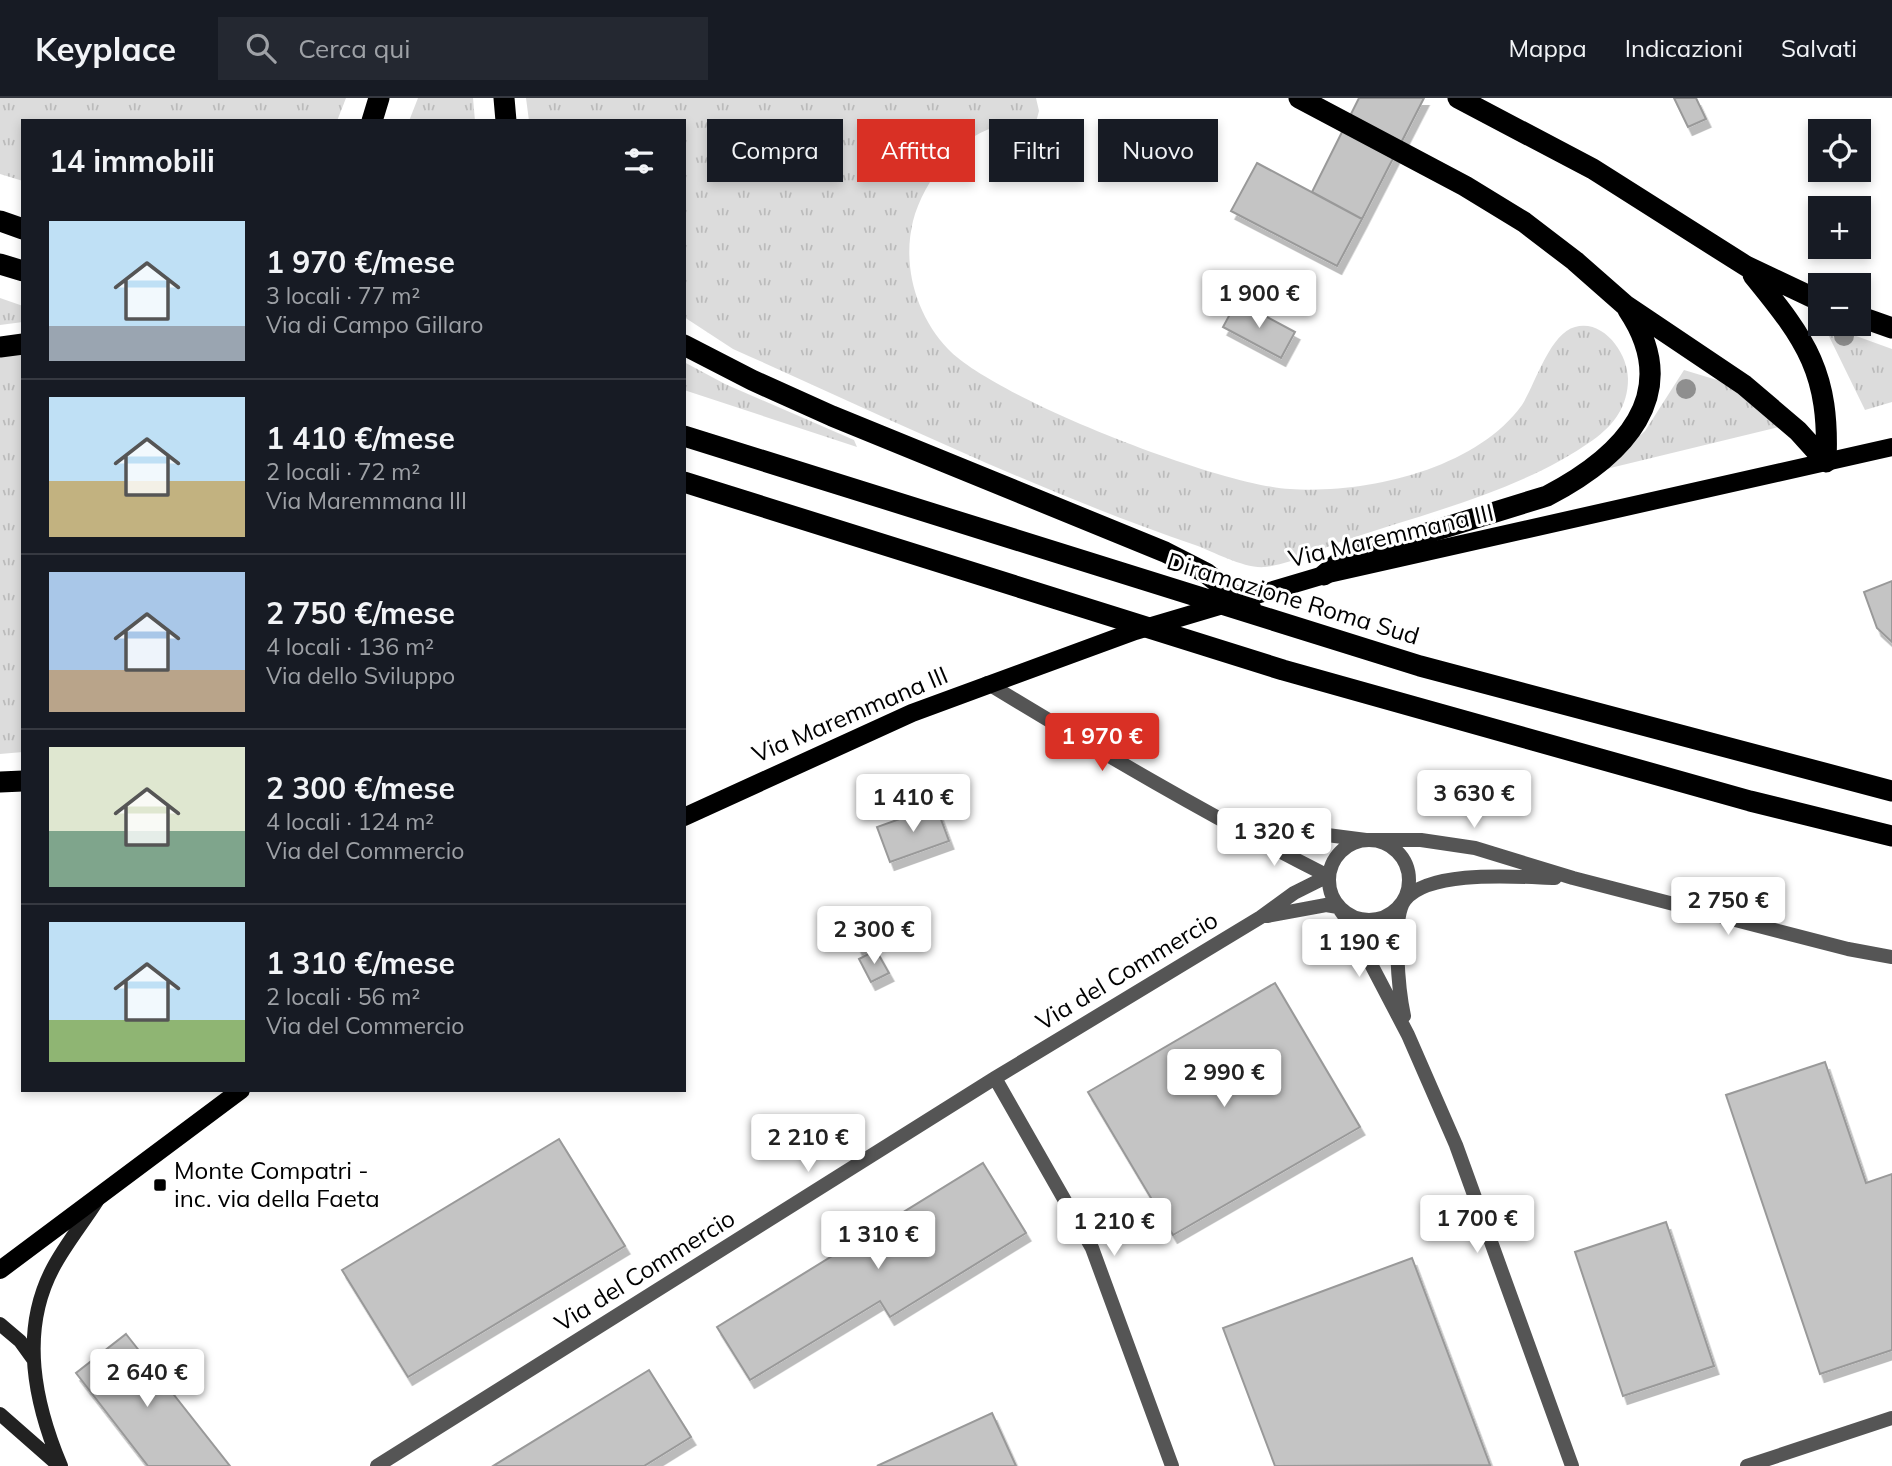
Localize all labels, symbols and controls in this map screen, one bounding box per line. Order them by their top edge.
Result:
search box [218,17,708,80]
text: Keyplace [35,28,176,69]
icon: search [242,29,280,67]
text: Cerca qui [298,32,410,65]
text: Mappa [1508,33,1587,63]
text: Indicazioni [1625,33,1743,63]
text: Salvati [1781,33,1857,63]
chip: Compra [707,119,843,182]
chip: Affitta [857,119,975,182]
chip: Filtri [989,119,1084,182]
chip: Nuovo [1098,119,1218,182]
map controls [1808,119,1871,336]
button: locate [1808,119,1871,182]
text: 14 immobili [49,142,215,180]
icon: filters [620,142,658,180]
button: + [1808,196,1871,259]
text: 1 970 €/mese [266,243,455,281]
icon: home [105,249,189,333]
pin: 1 900 € [1194,271,1324,330]
button: − [1808,273,1871,336]
text: 1 900 € [1218,278,1300,307]
text: 3 locali · 77 m² [266,281,420,310]
text: Via di Campo Gillaro [266,310,483,339]
text: 1 410 €/mese [266,419,455,457]
icon: home [105,425,189,509]
text: 2 locali · 72 m² [266,457,420,486]
text: Via Maremmana III [266,486,467,515]
street label: Via Maremmana III [1285,497,1496,573]
street label: Diramazione Roma Sud [1163,545,1423,651]
text: 2 750 €/mese [266,594,455,632]
icon: home [105,600,189,684]
text: 4 locali · 136 m² [266,632,434,661]
street label: Via Maremmana III [747,659,952,769]
text: Via dello Sviluppo [266,661,455,690]
pin: 1 970 € [1037,714,1167,773]
text: 1 970 € [1061,721,1143,750]
text: 2 300 €/mese [266,769,455,807]
pin: 3 630 € [1409,770,1539,830]
pin: 1 410 € [848,774,978,834]
icon: home [105,775,189,859]
text: 3 630 € [1433,778,1515,807]
text: 1 410 € [872,782,954,811]
text: 4 locali · 124 m² [266,807,434,836]
pin: 1 320 € [1209,808,1339,868]
text: 1 320 € [1233,816,1315,845]
text: Via del Commercio [266,836,464,865]
pin: 2 750 € [1663,878,1793,937]
text: 2 750 € [1687,885,1769,914]
street label: Via del Commercio [1030,904,1223,1036]
pin: 2 300 € [809,906,939,966]
text: 2 300 € [833,914,915,943]
pin: 1 190 € [1294,920,1424,979]
text: 1 190 € [1318,927,1400,956]
text: 1 310 €/mese [266,944,455,982]
icon: home [105,950,189,1034]
text: 2 locali · 56 m² [266,982,420,1011]
text: Via del Commercio [266,1011,464,1040]
pin: 2 990 € [1159,1049,1289,1109]
text: 2 990 € [1183,1057,1265,1086]
pin: 2 210 € [743,1114,873,1174]
text: 2 210 € [767,1122,849,1151]
place label: Monte Compatri - inc. via della Faeta [174,1155,380,1213]
marker: Monte Compatri - inc. via della Faeta [152,1177,168,1193]
pin: 1 700 € [1412,1196,1542,1255]
pin: 1 210 € [1049,1198,1179,1258]
street label: Via del Commercio [549,1203,740,1338]
text: 1 700 € [1436,1203,1518,1232]
text: 1 210 € [1073,1206,1155,1235]
pin: 1 310 € [813,1212,943,1271]
text: 1 310 € [837,1219,919,1248]
pin: 2 640 € [82,1350,212,1409]
text: 2 640 € [106,1357,188,1386]

